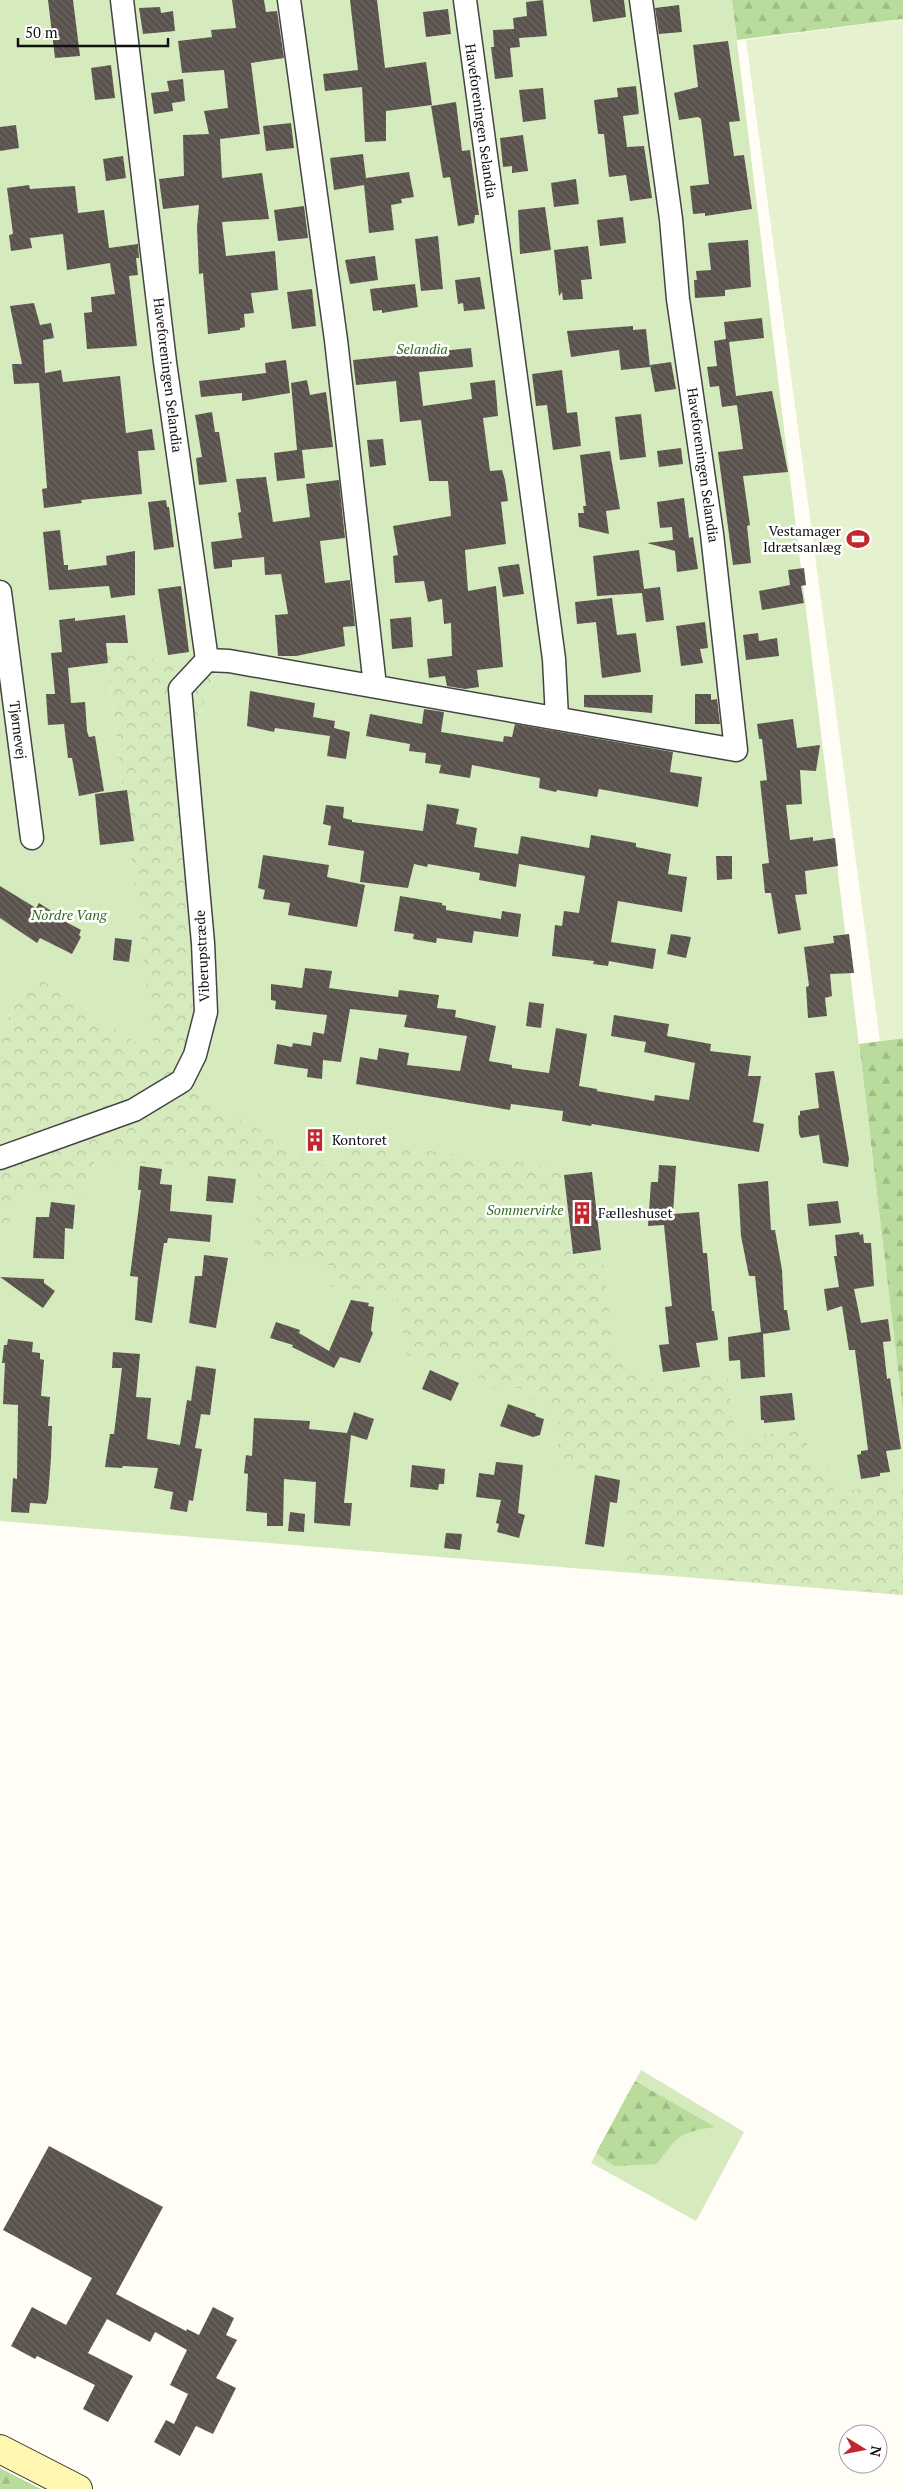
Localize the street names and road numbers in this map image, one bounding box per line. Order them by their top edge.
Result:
street label: Haveforeningen Selandia [461,42,502,200]
street label: Haveforeningen Selandia [150,296,187,454]
street label: Haveforeningen Selandia [683,386,724,544]
street label: Tjørnevej [5,700,32,760]
street label: Viberupstræde [190,910,213,1003]

